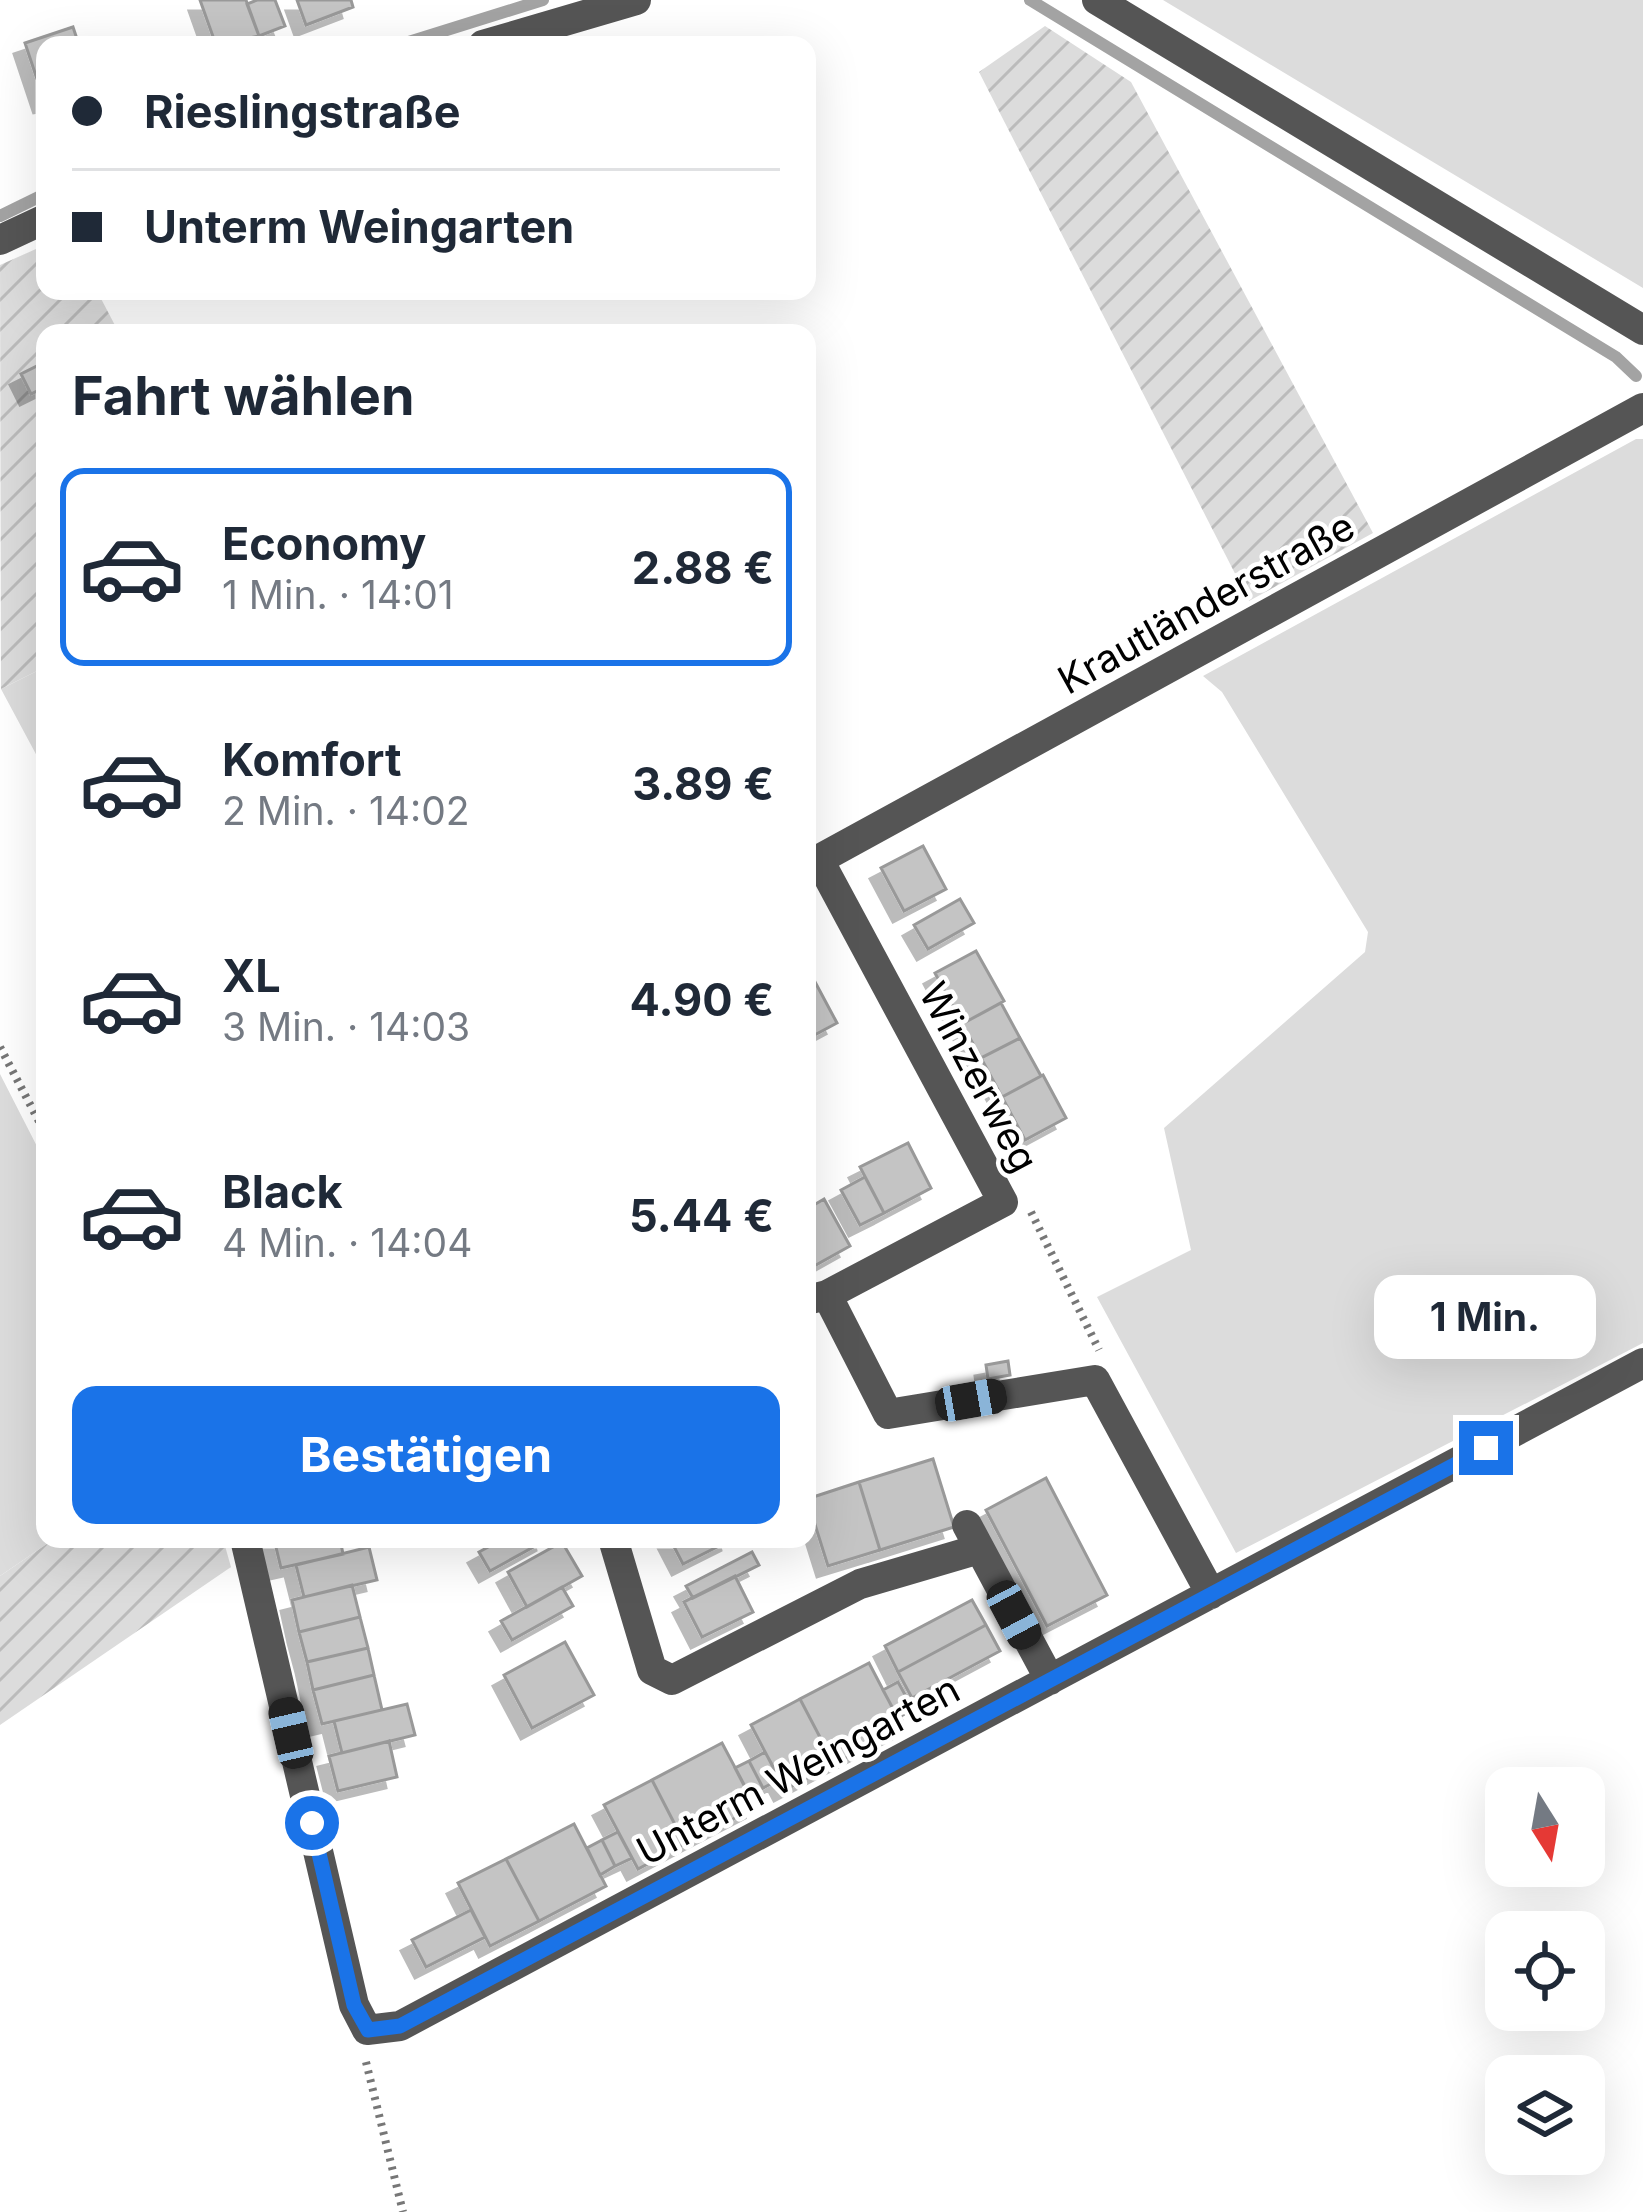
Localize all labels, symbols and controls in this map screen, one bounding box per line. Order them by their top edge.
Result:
text: Rieslingstraße [144,84,461,139]
text: Unterm Weingarten [144,199,574,254]
text: Fahrt wählen [72,363,415,428]
street label: Krautländerstraße [1050,502,1362,703]
icon: car [78,513,186,621]
text: Economy [222,516,426,571]
text: 2.88 € [632,540,774,595]
text: 1 Min. · 14:01 [222,571,454,618]
icon: car [78,729,186,837]
text: Komfort [222,732,401,787]
text: 3.89 € [632,756,774,811]
text: 2 Min. · 14:02 [222,787,470,834]
icon: car [78,945,186,1053]
text: XL [222,948,281,1003]
text: 4.90 € [630,972,774,1027]
street label: Winzerweg [910,974,1049,1179]
text: 3 Min. · 14:03 [222,1003,470,1050]
icon: car [78,1161,186,1269]
text: Black [222,1164,343,1219]
text: 5.44 € [629,1188,774,1243]
text: 4 Min. · 14:04 [222,1219,472,1266]
callout: 1 Min. [1375,1274,1597,1358]
text: 1 Min. [1430,1293,1540,1340]
car [932,1376,1010,1424]
button: Bestätigen [72,1386,780,1524]
route end [1459,1421,1513,1475]
car [981,1575,1047,1655]
street label: Unterm Weingarten [628,1665,967,1874]
car [265,1694,317,1772]
north arrow [1485,1767,1605,1887]
map controls [1485,1767,1605,2175]
route start [285,1796,339,1850]
button: locate [1485,1911,1605,2031]
button: layers [1485,2055,1605,2175]

